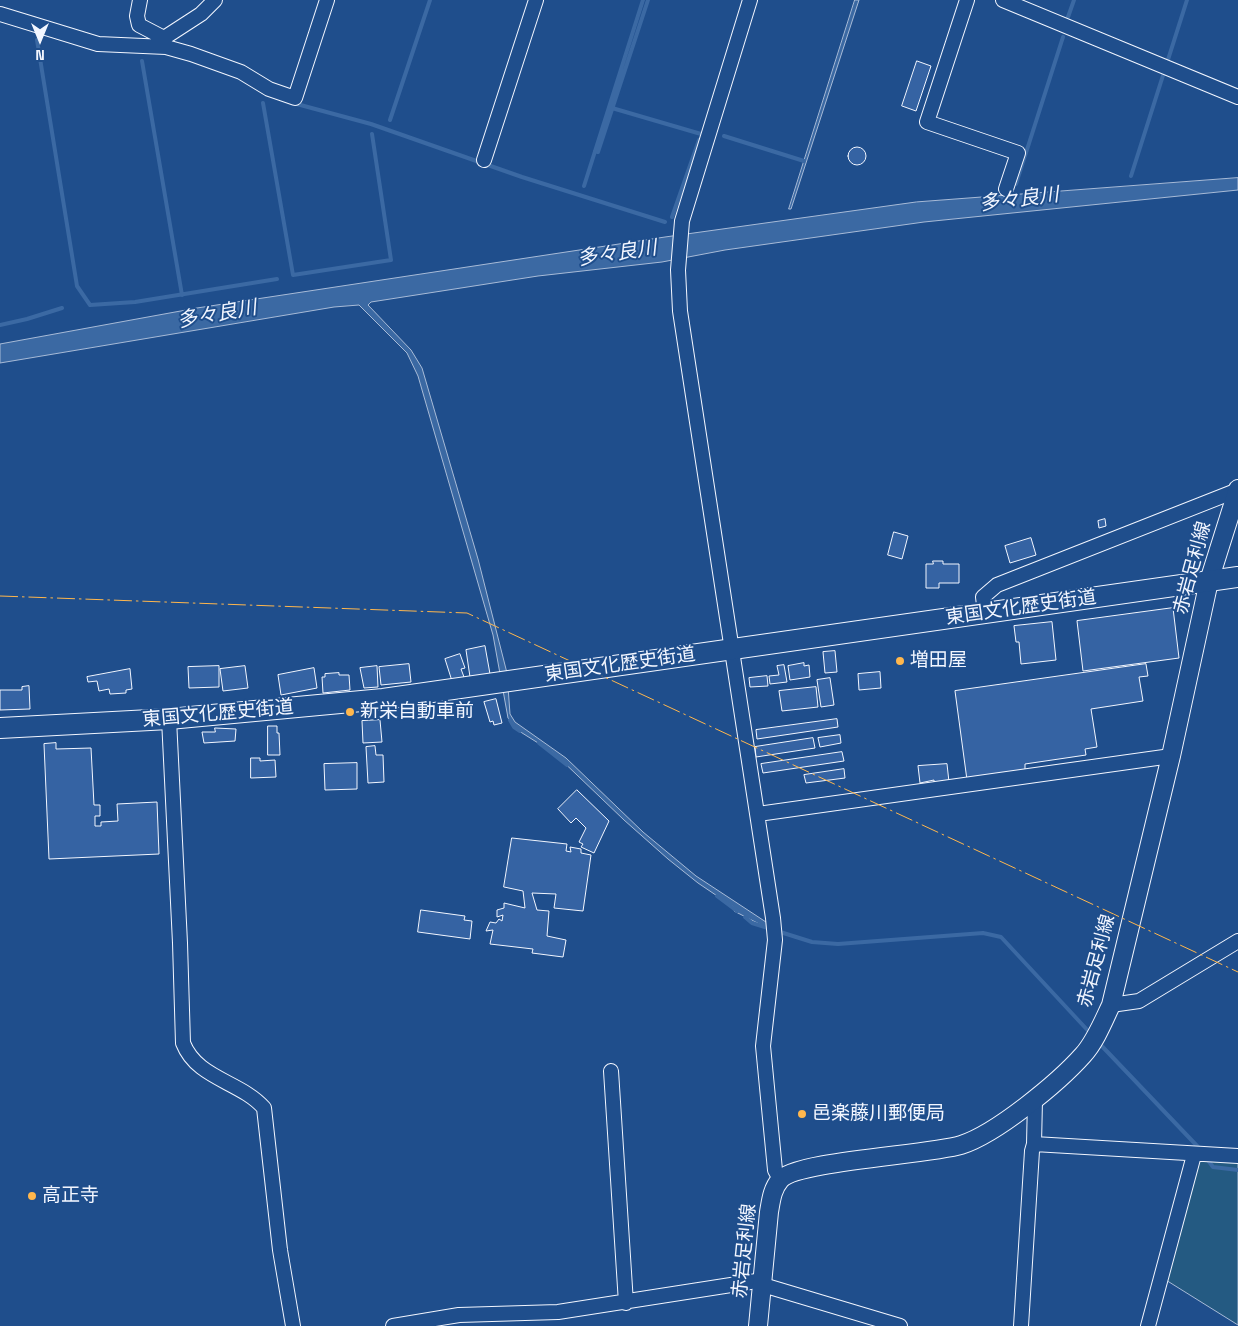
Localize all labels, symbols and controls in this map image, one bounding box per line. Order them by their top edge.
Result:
north arrow [15,15,65,65]
text: N [35,46,45,64]
water label: 多々良川 [978,183,1060,217]
water label: 多々良川 [576,237,658,271]
water label: 多々良川 [176,296,258,334]
street label: 赤岩足利線 [1170,519,1216,617]
street label: 東国文化歴史街道 [944,586,1098,630]
street label: 東国文化歴史街道 [543,643,697,687]
place label: 増田屋 [910,650,967,672]
marker: 増田屋 [894,655,906,667]
street label: 東国文化歴史街道 [141,696,295,732]
place label: 新栄自動車前 [360,701,474,723]
marker: 新栄自動車前 [344,706,356,718]
street label: 赤岩足利線 [1074,912,1120,1010]
place label: 邑楽藤川郵便局 [812,1103,945,1125]
marker: 邑楽藤川郵便局 [796,1108,808,1120]
place label: 高正寺 [42,1185,99,1207]
marker: 高正寺 [26,1190,38,1202]
street label: 赤岩足利線 [729,1203,761,1299]

